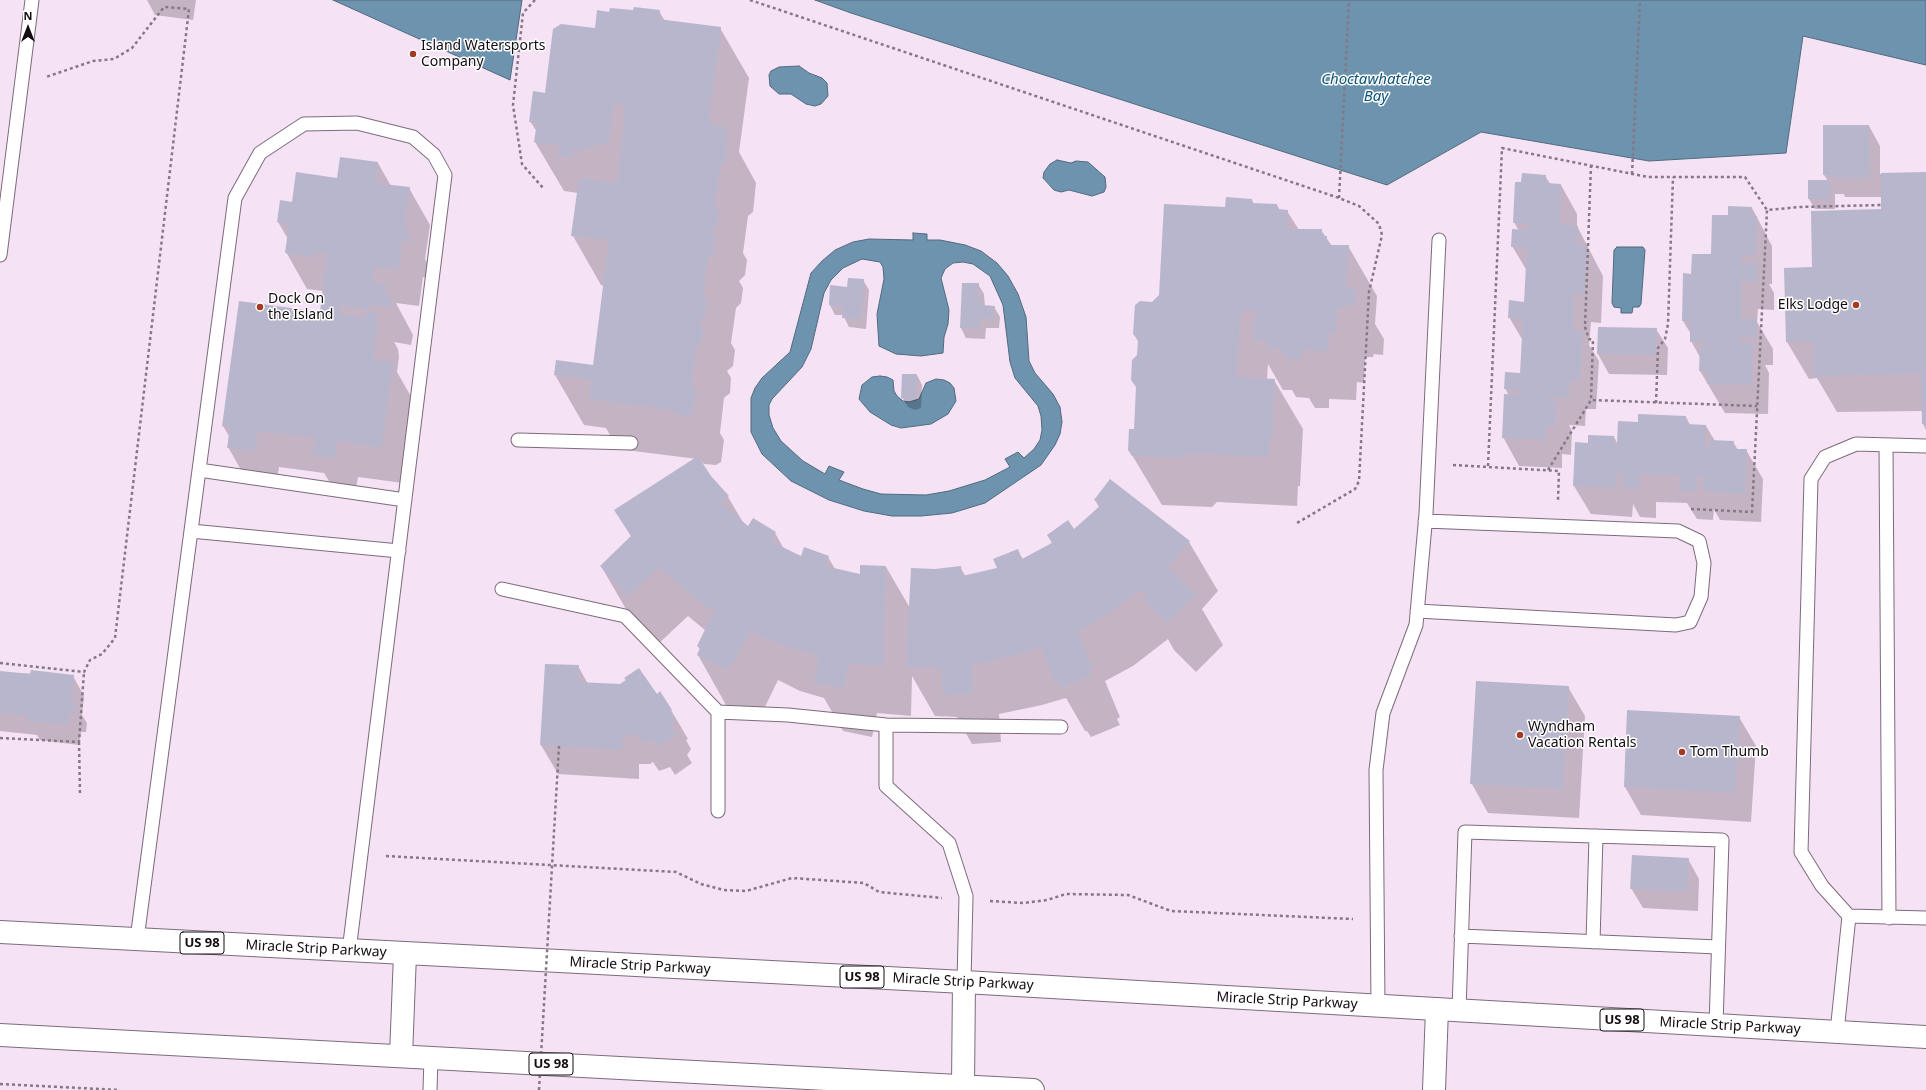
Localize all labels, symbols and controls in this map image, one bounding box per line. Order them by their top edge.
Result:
north arrow [8,8,48,48]
text: N [24,8,32,23]
place label: Island Watersports Company [421,38,545,70]
marker: Island Watersports Company [408,49,418,59]
water label: Choctawhatchee Bay [1321,71,1431,106]
place label: Dock On the Island [268,291,333,324]
place label: Elks Lodge [1778,297,1848,313]
marker: Elks Lodge [1851,300,1861,310]
marker: Dock On the Island [255,302,265,312]
place label: Wyndham Vacation Rentals [1528,719,1636,752]
marker: Wyndham Vacation Rentals [1515,730,1525,740]
place label: Tom Thumb [1690,744,1769,760]
marker: Tom Thumb [1677,747,1687,757]
road number: US 98 [180,932,224,954]
street label: Miracle Strip Parkway [245,937,387,961]
street label: Miracle Strip Parkway [569,954,711,978]
road number: US 98 [840,966,884,988]
street label: Miracle Strip Parkway [892,970,1034,994]
street label: Miracle Strip Parkway [1216,989,1358,1013]
road number: US 98 [1600,1009,1644,1031]
street label: Miracle Strip Parkway [1659,1014,1801,1038]
road number: US 98 [529,1053,573,1075]

